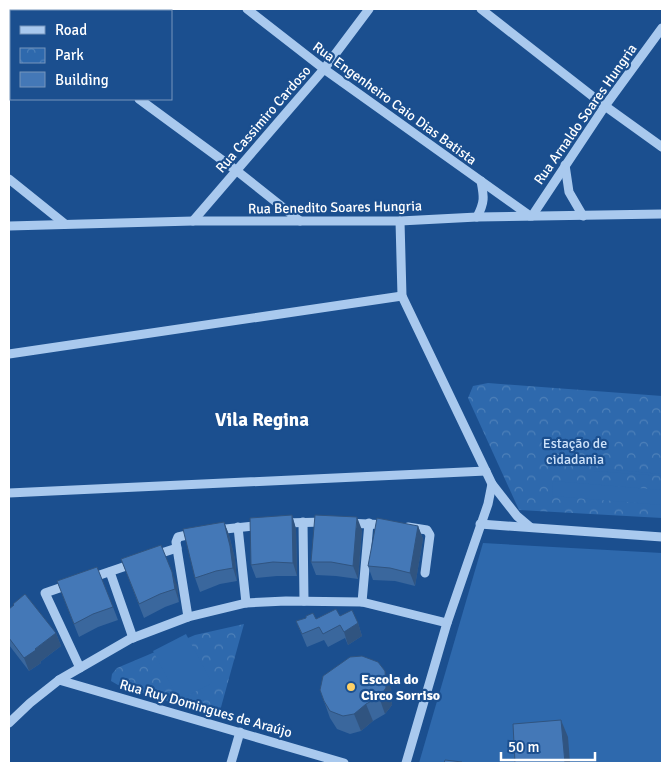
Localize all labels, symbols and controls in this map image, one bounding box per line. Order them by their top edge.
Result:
legend [10,10,172,100]
text: Road [55,21,87,39]
street label: Rua Engenheiro Caio Dias Batista [309,38,480,169]
street label: Rua Arnaldo Soares Hungria [530,41,641,188]
text: Park [55,46,84,64]
street label: Rua Cassimiro Cardoso [212,62,314,176]
text: Building [55,71,109,89]
street label: Rua Benedito Soares Hungria [248,197,422,218]
district label: Vila Regina [215,408,309,432]
park label: Estação de cidadania [543,435,607,468]
place label: Escola do Circo Sorriso [361,671,440,704]
street label: Rua Ruy Domingues de Araújo [118,676,294,741]
marker: Escola do Circo Sorriso [345,681,357,693]
scale bar [501,730,595,762]
text: 50 m [508,738,539,756]

